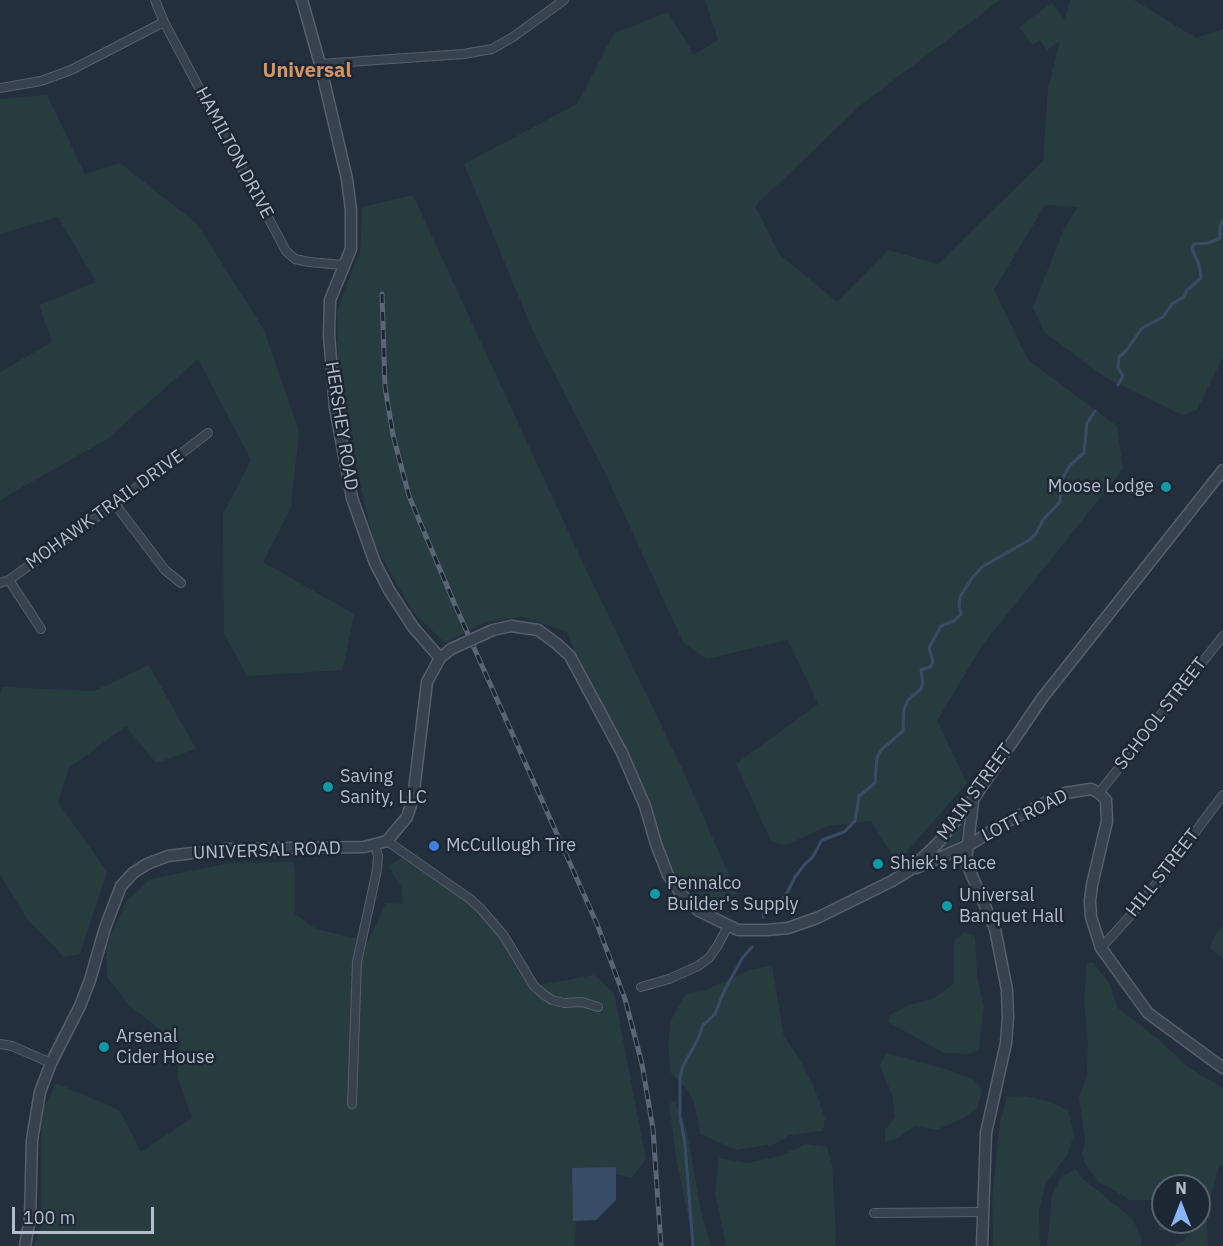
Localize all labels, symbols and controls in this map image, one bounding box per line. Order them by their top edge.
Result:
district label: Universal [263,59,351,83]
street label: HAMILTON DRIVE [190,84,278,222]
street label: HERSHEY ROAD [320,360,362,492]
street label: MOHAWK TRAIL DRIVE [22,446,188,574]
place label: Moose Lodge [1048,476,1154,498]
marker: Moose Lodge [1159,480,1173,494]
street label: SCHOOL STREET [1110,654,1212,774]
street label: MAIN STREET [933,740,1017,844]
place label: Saving Sanity, LLC [340,766,427,808]
marker: Saving Sanity, LLC [321,780,335,794]
street label: LOTT ROAD [978,785,1072,847]
street label: HILL STREET [1122,825,1204,921]
place label: McCullough Tire [446,835,576,857]
street label: UNIVERSAL ROAD [193,838,341,864]
marker: McCullough Tire [427,839,441,853]
place label: Shiek's Place [890,853,996,875]
marker: Shiek's Place [871,857,885,871]
place label: Pennalco Builder's Supply [667,873,798,916]
place label: Universal Banquet Hall [959,885,1064,928]
marker: Pennalco Builder's Supply [648,887,662,901]
marker: Universal Banquet Hall [940,899,954,913]
place label: Arsenal Cider House [116,1026,215,1068]
marker: Arsenal Cider House [97,1040,111,1054]
north arrow [1151,1174,1211,1234]
text: N [1175,1178,1187,1198]
scale bar [15,1195,158,1233]
text: 100 m [23,1206,75,1229]

